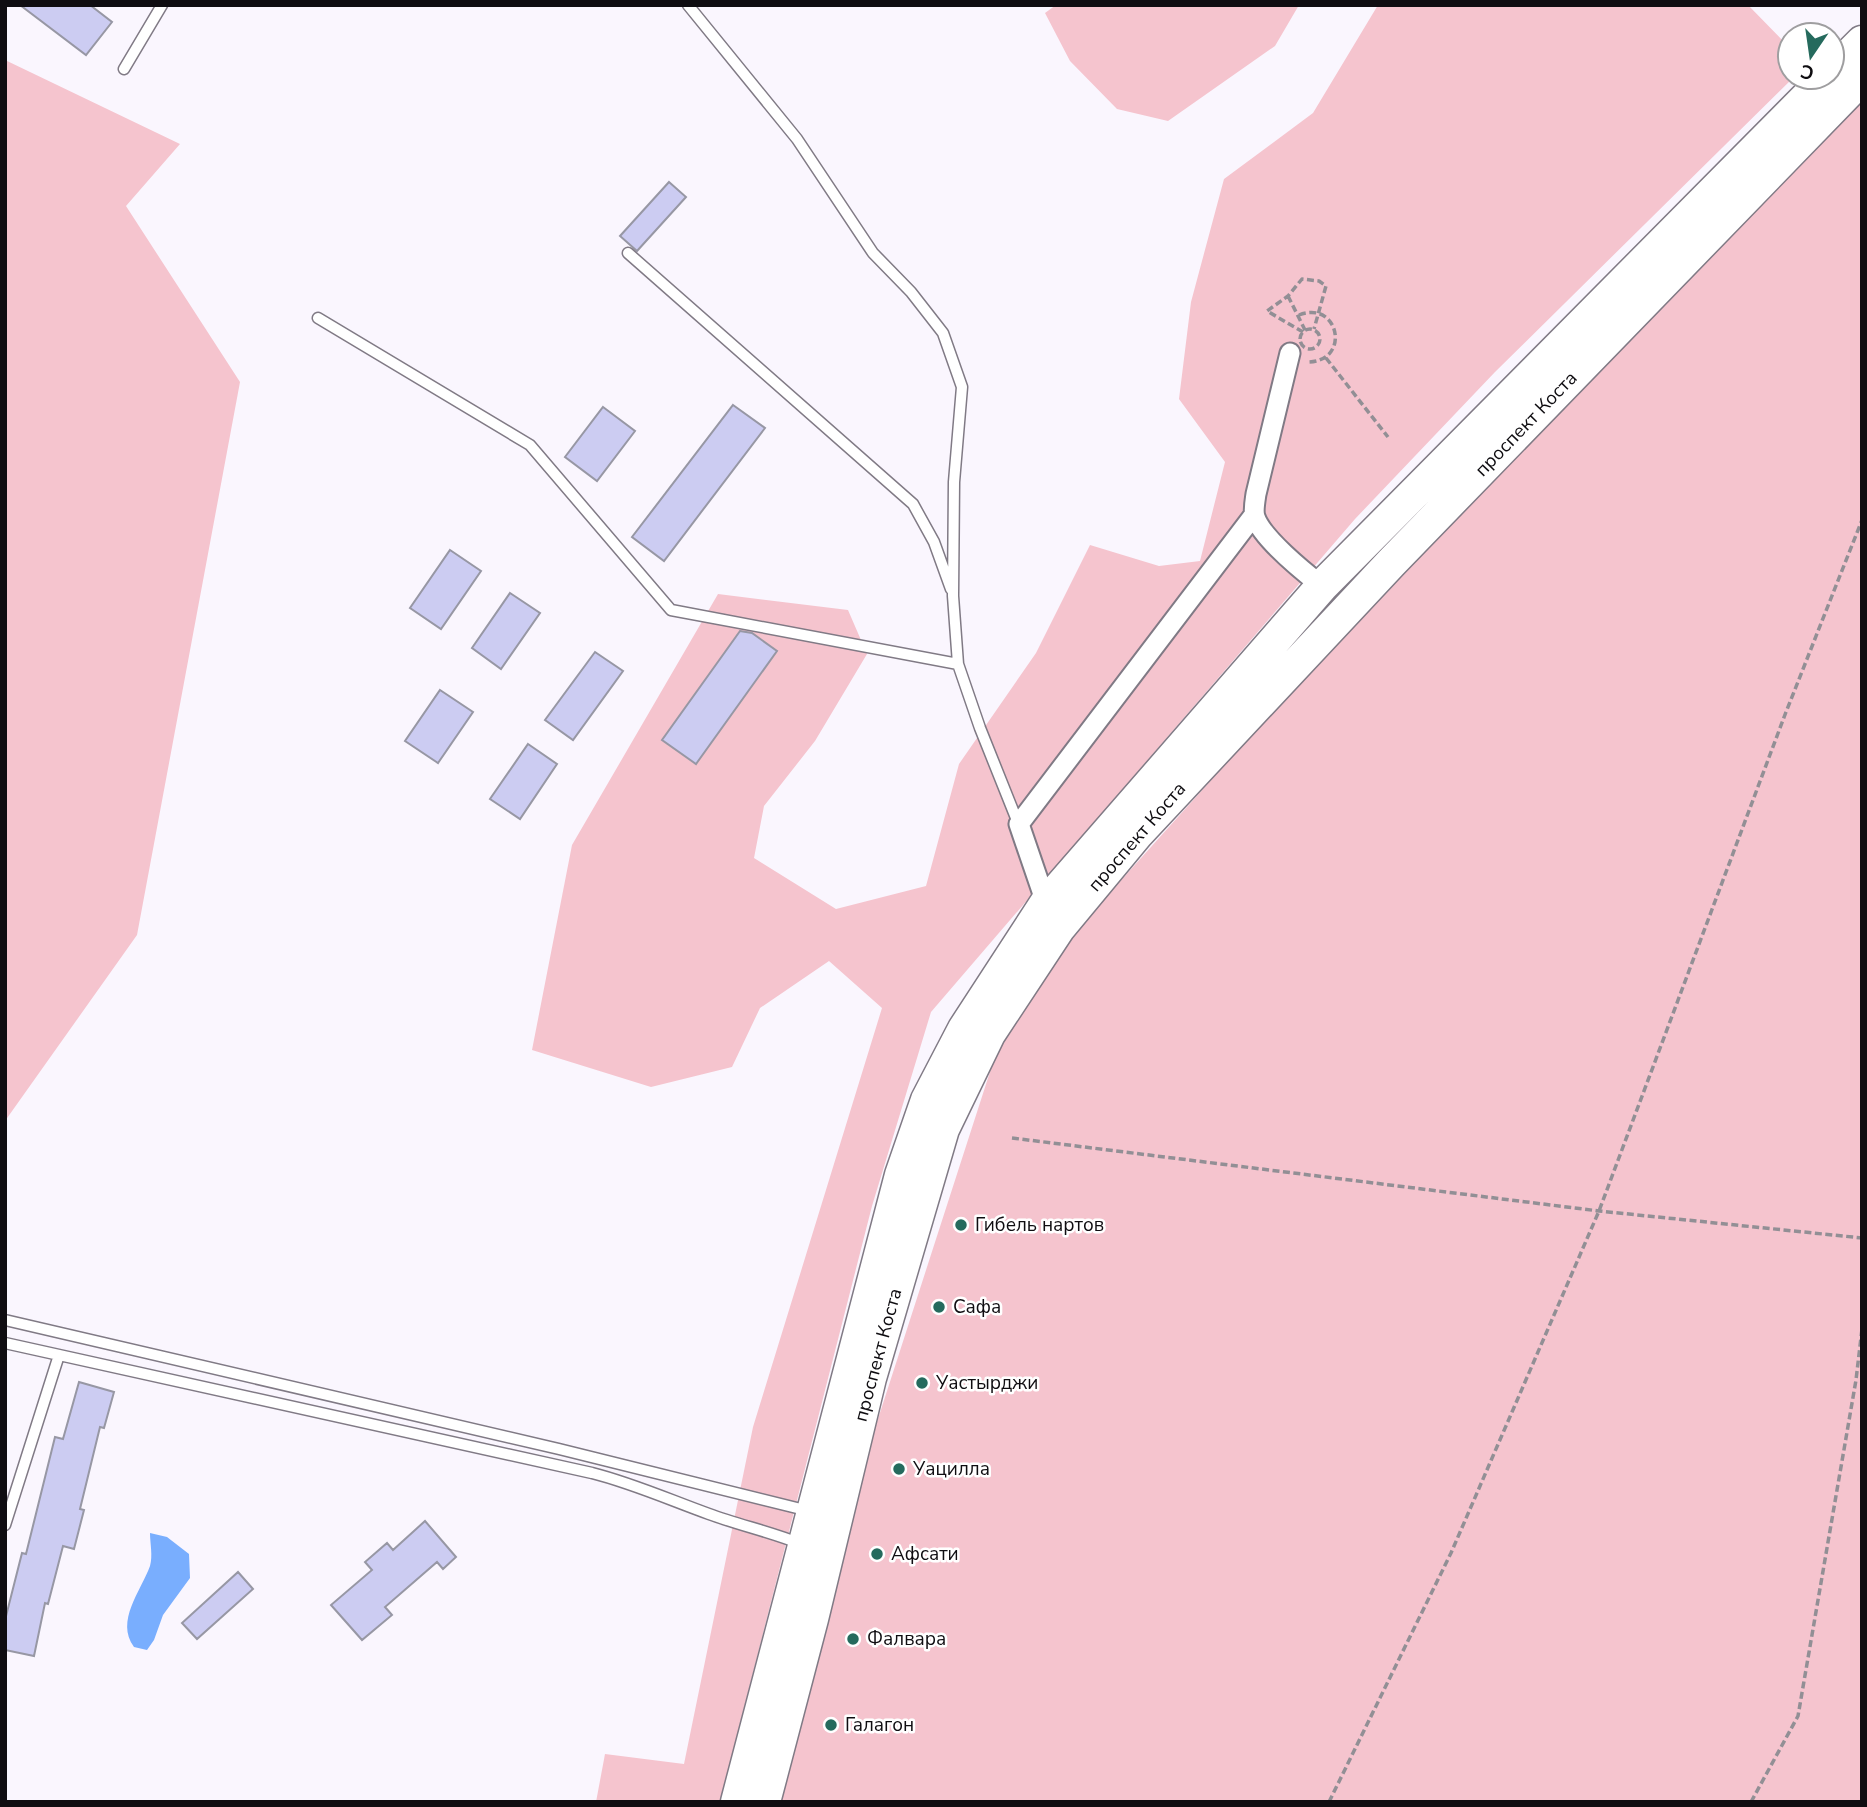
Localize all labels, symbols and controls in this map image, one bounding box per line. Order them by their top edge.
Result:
north arrow [1776,21,1846,91]
text: С [1798,57,1817,86]
street label: проспект Коста [1469,366,1583,482]
street label: проспект Коста [1082,777,1192,897]
place label: Гибель нартов [975,1212,1104,1238]
marker: Гибель нартов [953,1217,969,1233]
street label: проспект Коста [848,1285,908,1425]
place label: Сафа [953,1294,1001,1320]
marker: Сафа [931,1299,947,1315]
place label: Уастырджи [935,1370,1038,1396]
marker: Уастырджи [914,1375,930,1391]
place label: Уацилла [912,1456,990,1482]
marker: Уацилла [891,1461,907,1477]
place label: Афсати [891,1541,959,1567]
marker: Афсати [869,1546,885,1562]
place label: Фалвара [867,1626,946,1652]
marker: Фалвара [845,1631,861,1647]
place label: Галагон [845,1712,914,1738]
marker: Галагон [823,1717,839,1733]

